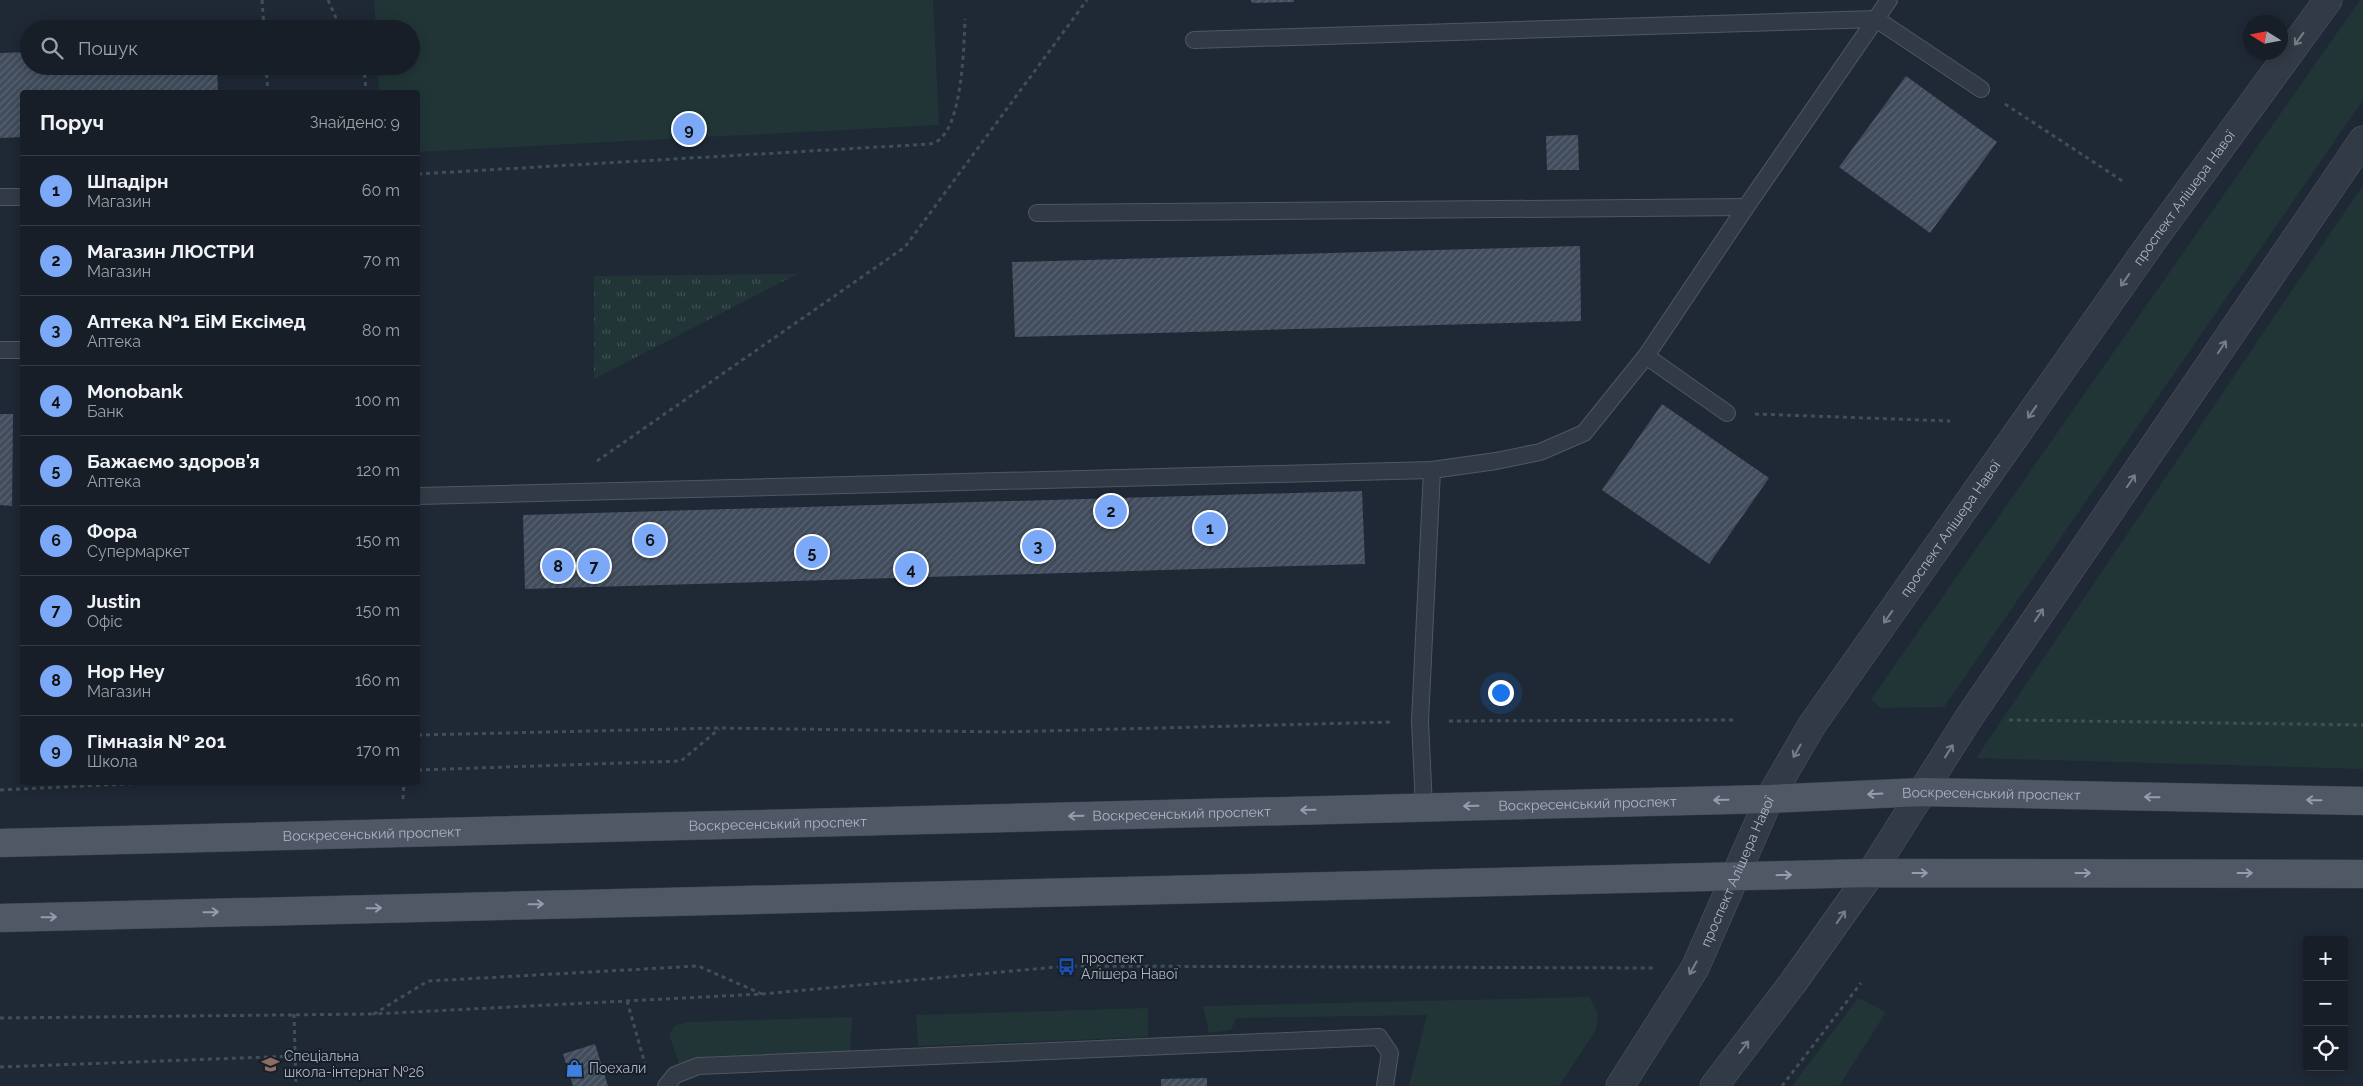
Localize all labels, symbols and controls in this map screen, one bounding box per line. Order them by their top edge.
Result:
north arrow [2243,15,2288,60]
search box [20,20,420,75]
one-way arrow [2294,32,2305,45]
icon: search [38,34,66,62]
text: Пошук [78,37,138,59]
text: Поруч [40,110,104,135]
pin: 9 [673,110,705,148]
text: Знайдено: 9 [310,113,400,132]
street label: проспект Алішера Навої [2130,127,2238,268]
text: Шпадірн [87,170,168,192]
text: 1 [52,181,60,200]
text: 60 m [362,181,400,200]
text: Магазин [87,192,151,211]
text: Магазин ЛЮСТРИ [87,240,255,262]
text: 2 [51,251,61,270]
text: 70 m [363,251,400,270]
text: Магазин [87,262,151,281]
one-way arrow [2120,272,2130,286]
text: Аптека №1 EiM Ексімед [87,310,306,332]
text: 3 [52,321,60,340]
text: 80 m [362,321,400,340]
text: Аптека [87,332,141,351]
one-way arrow [2217,340,2227,354]
text: Monobank [87,380,183,402]
text: 4 [51,391,61,410]
text: 100 m [355,391,400,410]
text: Банк [87,402,124,421]
one-way arrow [2027,405,2037,419]
text: Бажаємо здоров'я [87,450,260,472]
street label: проспект Алішера Навої [1897,458,2003,600]
text: 5 [52,461,60,480]
text: 120 m [356,461,400,480]
text: Аптека [87,472,141,491]
one-way arrow [2126,474,2136,488]
pin: 2 [1095,492,1127,530]
pin: 1 [1194,509,1226,547]
text: Фора [87,520,137,542]
pin: 6 [634,521,666,559]
pin: 3 [1022,527,1054,565]
text: 6 [51,531,61,550]
text: 150 m [356,531,400,550]
pin: 5 [796,533,828,571]
text: Супермаркет [87,542,190,561]
pin: 8 [542,547,574,585]
pin: 7 [578,547,610,585]
pin: 4 [895,550,927,588]
text: Justin [87,590,141,612]
text: 7 [52,601,60,620]
text: 150 m [356,601,400,620]
one-way arrow [2034,609,2044,623]
one-way arrow [1883,610,1893,624]
text: Офіс [87,612,122,631]
text: Hop Hey [87,660,165,682]
text: 8 [51,671,61,690]
text: 160 m [355,671,400,690]
your location [1488,680,1514,706]
text: Магазин [87,682,151,701]
text: Гімназія № 201 [87,730,226,752]
text: 9 [51,741,61,760]
text: 170 m [356,741,400,760]
one-way arrow [1792,744,1802,759]
one-way arrow [1944,744,1954,758]
text: Школа [87,752,137,771]
street label: Воскресенський проспект [1902,784,2081,803]
one-way arrow [1867,790,1883,799]
one-way arrow [2144,792,2160,802]
street label: Воскресенський проспект [1498,793,1677,814]
street label: проспект Алішера Навої [1697,793,1777,949]
one-way arrow [1713,795,1729,805]
one-way arrow [2307,795,2323,805]
one-way arrow [1463,801,1480,811]
street label: Воскресенський проспект [1092,803,1271,824]
one-way arrow [1301,806,1317,815]
one-way arrow [1068,811,1084,821]
street label: Воскресенський проспект [688,813,867,834]
street label: Воскресенський проспект [283,824,462,844]
one-way arrow [1912,868,1928,878]
one-way arrow [2074,868,2090,878]
one-way arrow [2236,868,2253,878]
one-way arrow [1776,871,1792,880]
one-way arrow [528,899,544,909]
one-way arrow [365,903,381,913]
one-way arrow [203,908,219,917]
one-way arrow [1836,910,1846,924]
one-way arrow [40,912,56,921]
map controls [2303,936,2348,1071]
button: + [2303,936,2348,981]
place label: проспект Алішера Навої [1081,950,1177,982]
bus stop icon: проспект Алішера Навої [1057,956,1077,976]
one-way arrow [1688,961,1698,975]
button: − [2303,981,2348,1026]
button: locate [2303,1026,2348,1071]
one-way arrow [1739,1040,1749,1054]
place label: Спеціальна школа-інтернат №26 [284,1048,424,1080]
school or university icon: Спеціальна школа-інтернат №26 [260,1054,280,1074]
shop icon: Поехали [565,1058,585,1078]
place label: Поехали [589,1060,646,1076]

